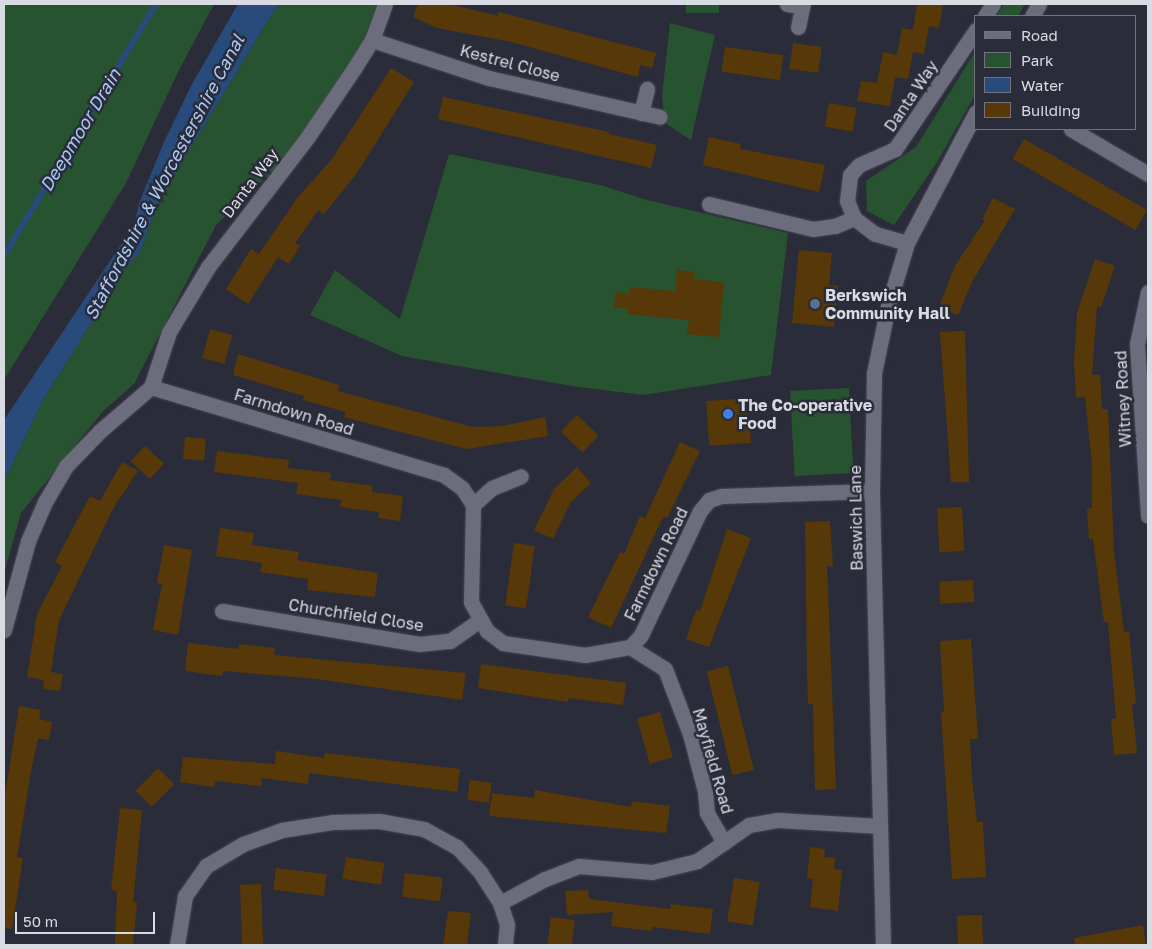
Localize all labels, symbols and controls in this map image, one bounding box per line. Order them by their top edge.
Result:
legend [974,15,1137,130]
text: Road [1021,26,1058,44]
water label: Staffordshire & Worcestershire Canal [79,31,249,323]
street label: Kestrel Close [458,40,562,86]
text: Park [1021,51,1053,69]
street label: Danta Way [880,57,942,135]
water label: Deepmoor Drain [35,65,125,195]
text: Water [1021,76,1064,94]
text: Building [1021,101,1081,119]
street label: Danta Way [218,145,282,221]
place label: Berkswich Community Hall [825,285,950,323]
marker: Berkswich Community Hall [809,298,821,310]
street label: Witney Road [1111,350,1135,448]
street label: Farmdown Road [232,385,356,439]
place label: The Co-operative Food [738,395,872,433]
marker: The Co-operative Food [722,408,734,420]
street label: Baswich Lane [845,465,867,571]
street label: Farmdown Road [620,504,692,624]
street label: Churchfield Close [287,595,425,635]
street label: Mayfield Road [689,706,737,816]
scale bar [18,902,158,934]
text: 50 m [23,912,58,930]

